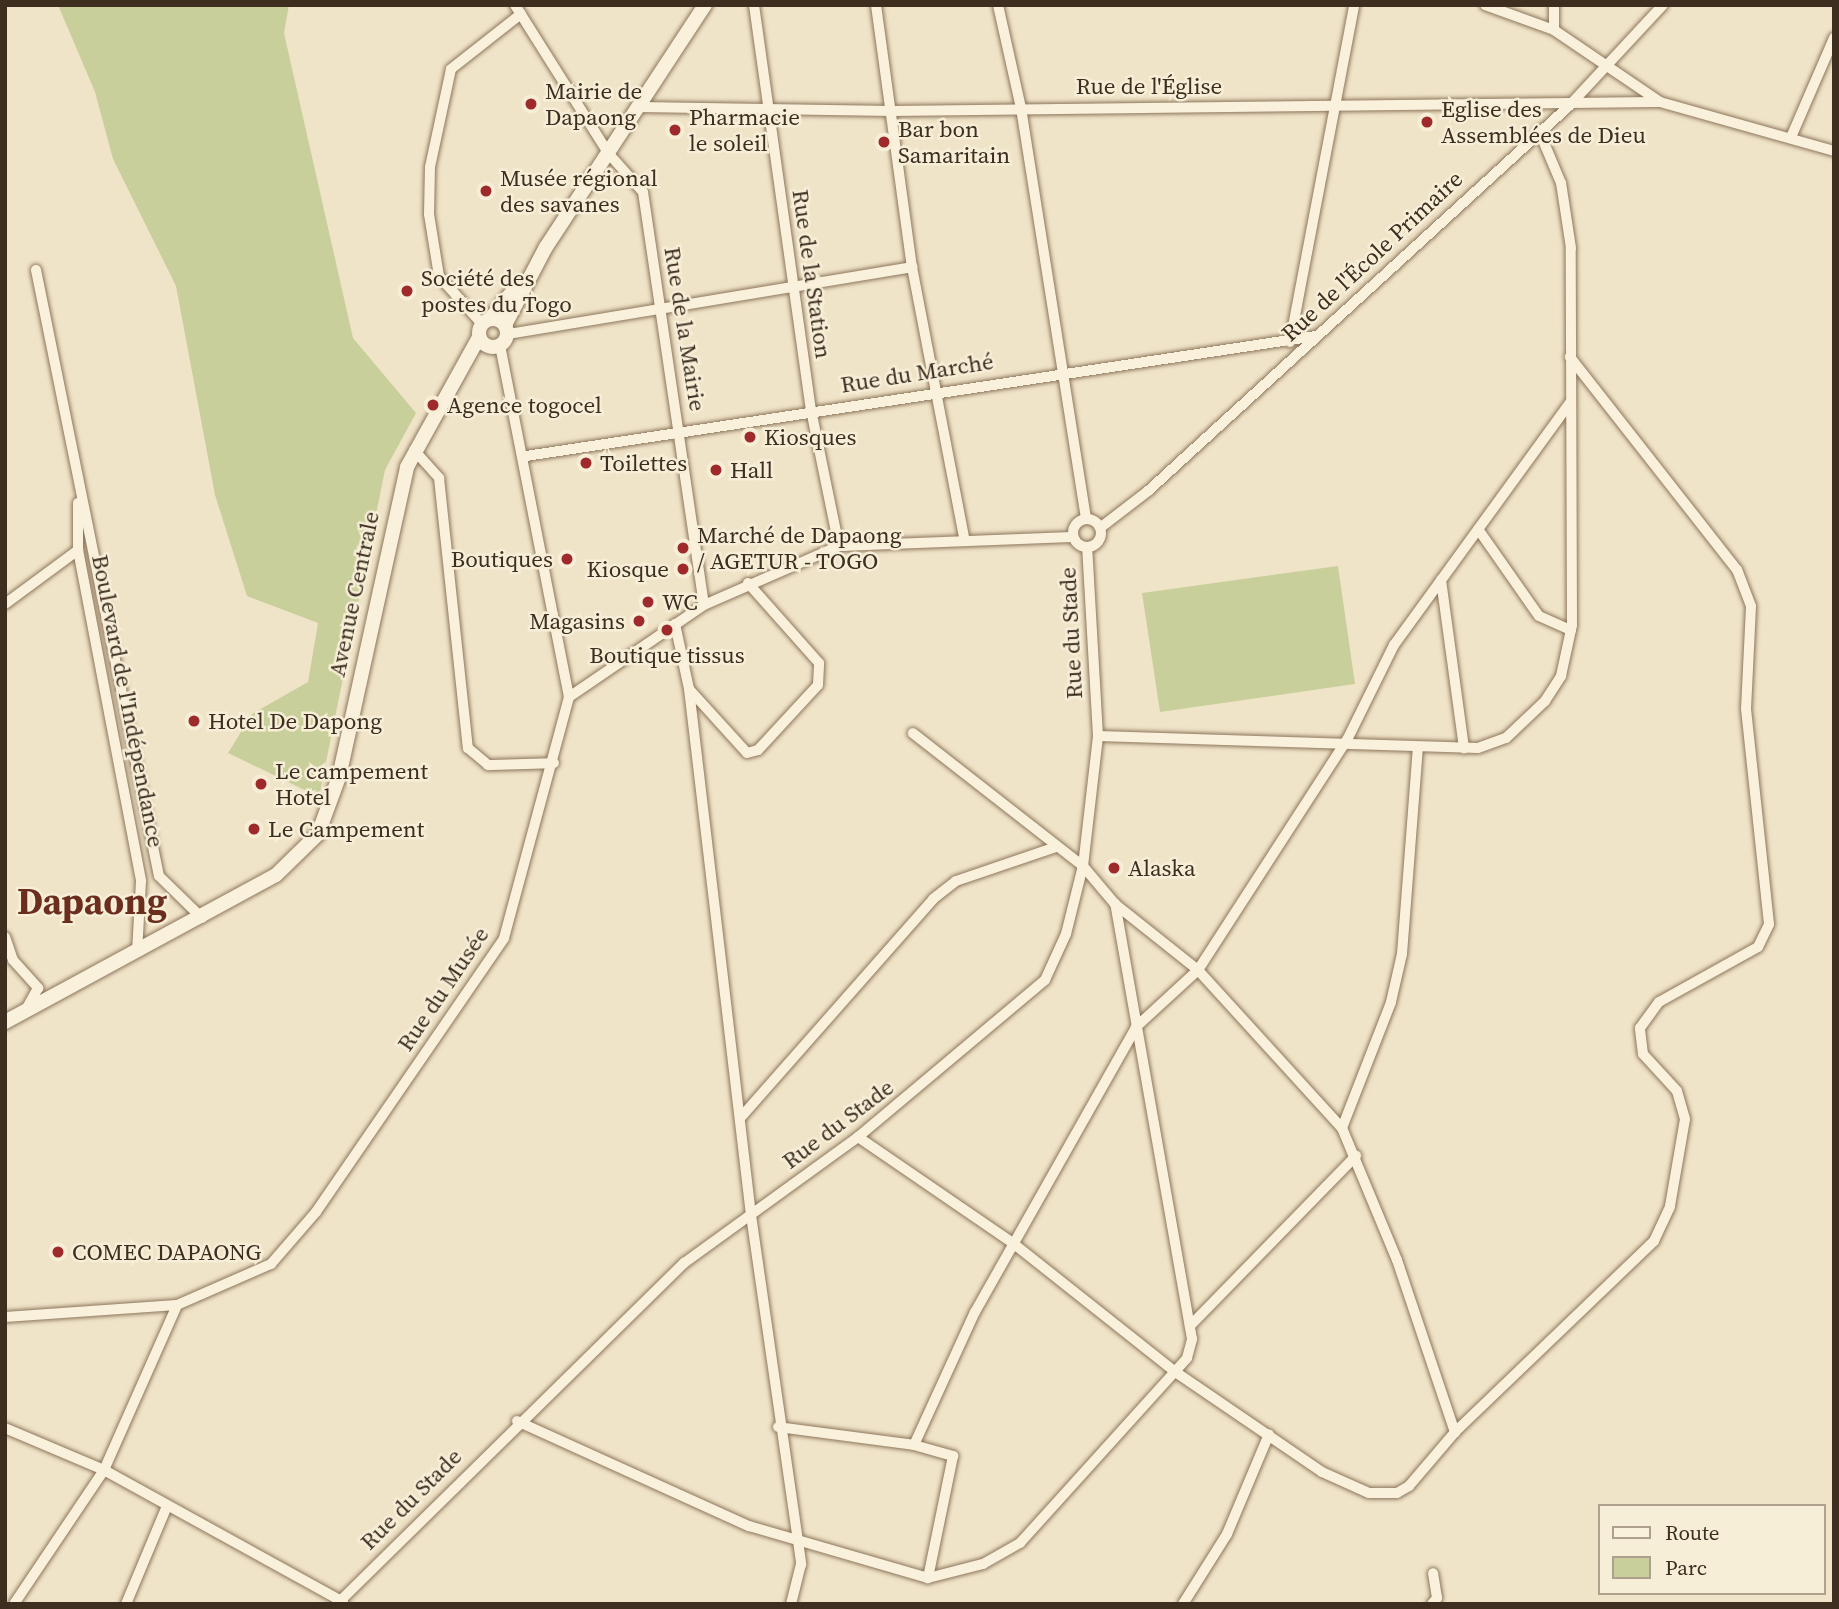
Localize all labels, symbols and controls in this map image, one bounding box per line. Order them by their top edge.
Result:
street label: Rue de l'Église [1076,72,1222,100]
place label: Mairie de Dapaong [545,77,642,131]
place label: Eglise des Assemblées de Dieu [1441,95,1646,149]
marker: Mairie de Dapaong [523,96,539,112]
place label: Pharmacie le soleil [689,103,800,157]
marker: Eglise des Assemblées de Dieu [1419,114,1435,130]
place label: Bar bon Samaritain [898,115,1010,169]
marker: Pharmacie le soleil [667,122,683,138]
marker: Bar bon Samaritain [876,134,892,150]
place label: Musée régional des savanes [500,164,658,218]
street label: Rue de l'École Primaire [1276,165,1468,347]
marker: Musée régional des savanes [478,183,494,199]
street label: Rue de la Station [786,188,838,360]
street label: Rue de la Mairie [658,245,712,413]
place label: Société des postes du Togo [421,264,572,318]
marker: Société des postes du Togo [399,283,415,299]
street label: Rue du Marché [839,347,995,399]
place label: Agence togocel [447,391,602,419]
marker: Agence togocel [425,397,441,413]
place label: Kiosques [764,423,857,451]
marker: Kiosques [742,429,758,445]
place label: Toilettes [600,449,687,477]
marker: Toilettes [578,455,594,471]
place label: Hall [730,456,773,484]
marker: Hall [708,462,724,478]
street label: Avenue Centrale [323,509,385,679]
place label: Marché de Dapaong / AGETUR - TOGO [697,521,902,575]
marker: Marché de Dapaong / AGETUR - TOGO [675,540,691,556]
place label: Boutiques [451,545,553,573]
marker: Boutiques [559,551,575,567]
street label: Boulevard de l'Indépendance [86,552,170,850]
place label: Kiosque [586,555,669,583]
marker: Kiosque [675,561,691,577]
street label: Rue du Stade [1054,566,1088,700]
place label: WC [662,588,698,616]
marker: WC [640,594,656,610]
place label: Magasins [529,607,625,635]
marker: Magasins [631,613,647,629]
marker: Boutique tissus [659,622,675,638]
place label: Boutique tissus [589,641,745,669]
place label: Hotel De Dapong [208,707,382,735]
marker: Hotel De Dapong [186,713,202,729]
place label: Le campement Hotel [275,757,428,811]
marker: Le campement Hotel [253,776,269,792]
place label: Le Campement [268,815,424,843]
marker: Le Campement [246,821,262,837]
place label: Alaska [1128,854,1196,882]
marker: Alaska [1106,860,1122,876]
district label: Dapaong [17,879,167,923]
street label: Rue du Musée [391,922,495,1056]
street label: Rue du Stade [777,1073,899,1175]
place label: COMEC DAPAONG [72,1238,261,1266]
marker: COMEC DAPAONG [50,1244,66,1260]
street label: Rue du Stade [355,1443,467,1555]
legend [1598,1504,1825,1595]
text: Route [1665,1518,1720,1547]
text: Parc [1665,1553,1707,1582]

